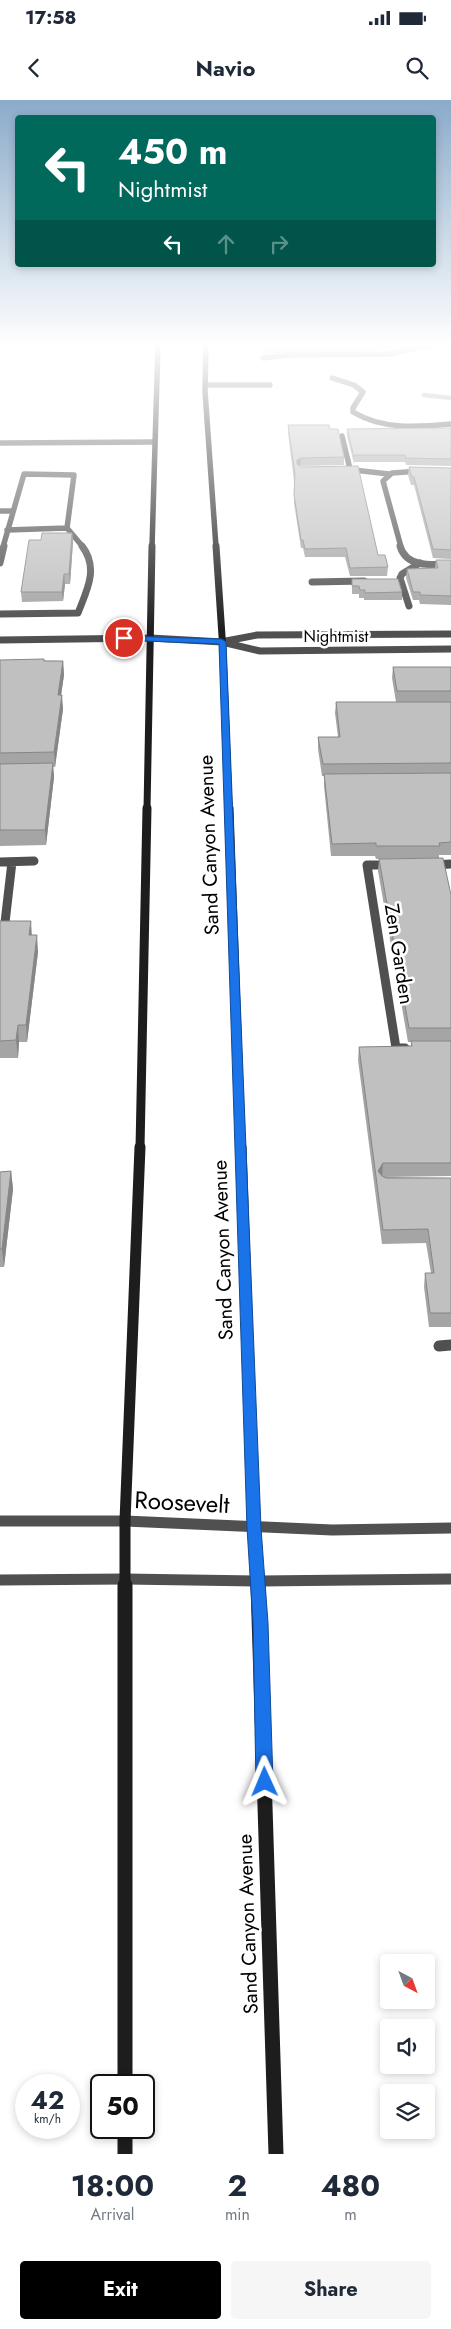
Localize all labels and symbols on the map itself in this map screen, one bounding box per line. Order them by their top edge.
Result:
pin [103,617,145,659]
street label: Nightmist [304,625,369,648]
street label: Sand Canyon Avenue [191,754,227,936]
street label: Zen Garden [377,902,421,1006]
street label: Sand Canyon Avenue [205,1159,241,1341]
street label: Roosevelt [134,1482,231,1522]
position arrow [238,1755,290,1807]
street label: Sand Canyon Avenue [230,1833,266,2015]
north arrow [380,1954,435,2009]
speed limit sign: 50 [90,2074,155,2139]

